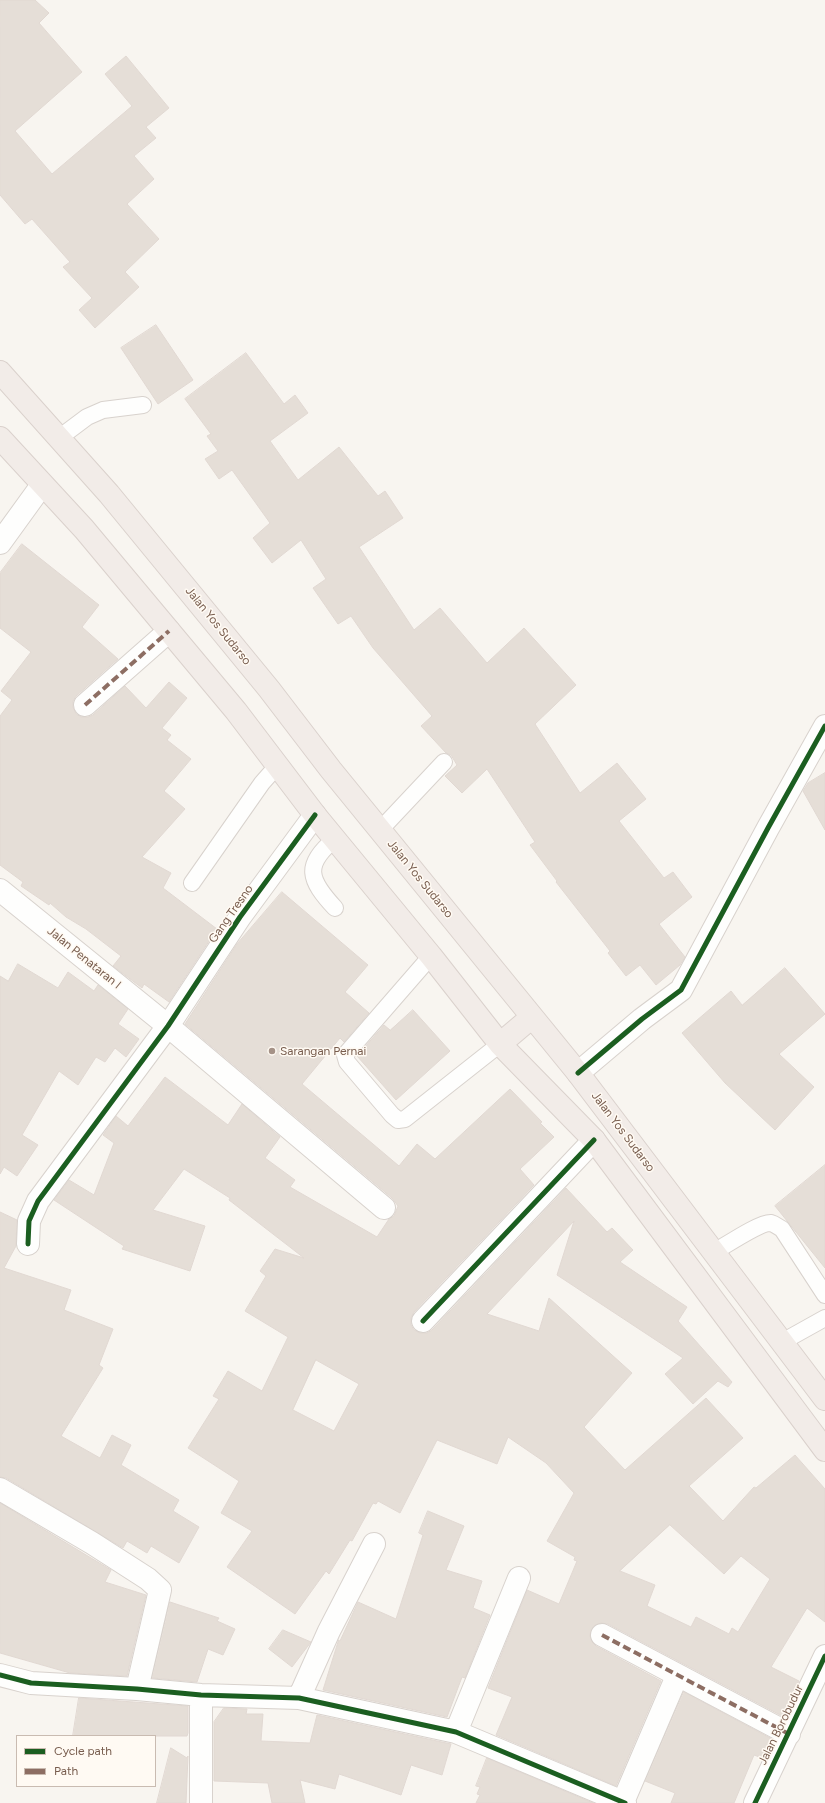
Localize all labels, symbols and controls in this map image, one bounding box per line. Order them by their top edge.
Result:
street label: Jalan Yos Sudarso [182,584,254,668]
street label: Jalan Yos Sudarso [384,837,456,921]
street label: Gang Tresno [206,882,256,946]
street label: Jalan Penataran I [44,924,124,992]
place label: Sarangan Pernai [280,1044,366,1058]
marker: Sarangan Pernai [267,1046,277,1056]
street label: Jalan Yos Sudarso [588,1089,658,1175]
street label: Jalan Borobudur [755,1683,807,1767]
legend [16,1735,156,1787]
text: Cycle path [54,1744,112,1758]
text: Path [54,1764,78,1778]

